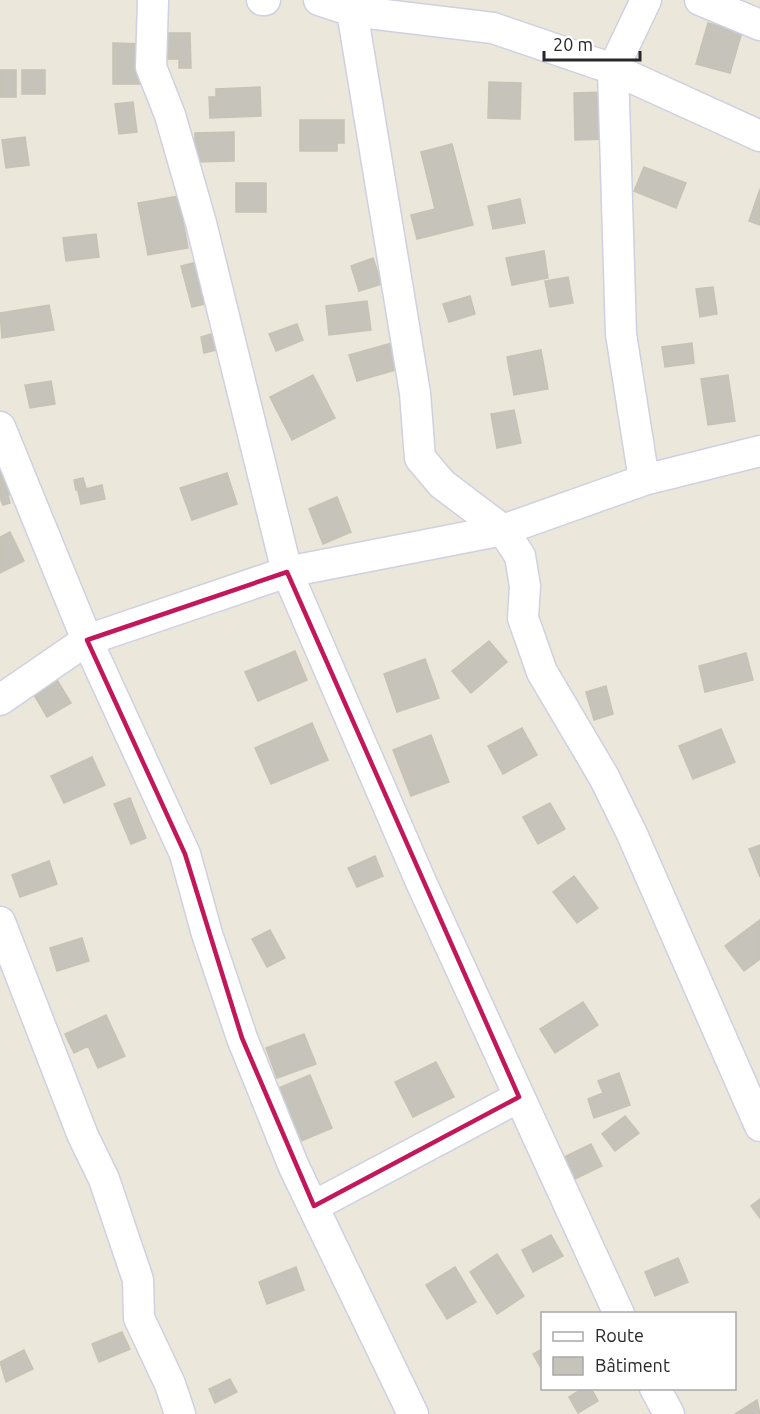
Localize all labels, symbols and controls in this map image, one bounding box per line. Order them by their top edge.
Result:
scale bar [544,24,640,62]
text: 20 m [553,34,593,54]
legend [541,1312,736,1390]
text: Route [595,1325,644,1345]
text: Bâtiment [595,1355,670,1375]

